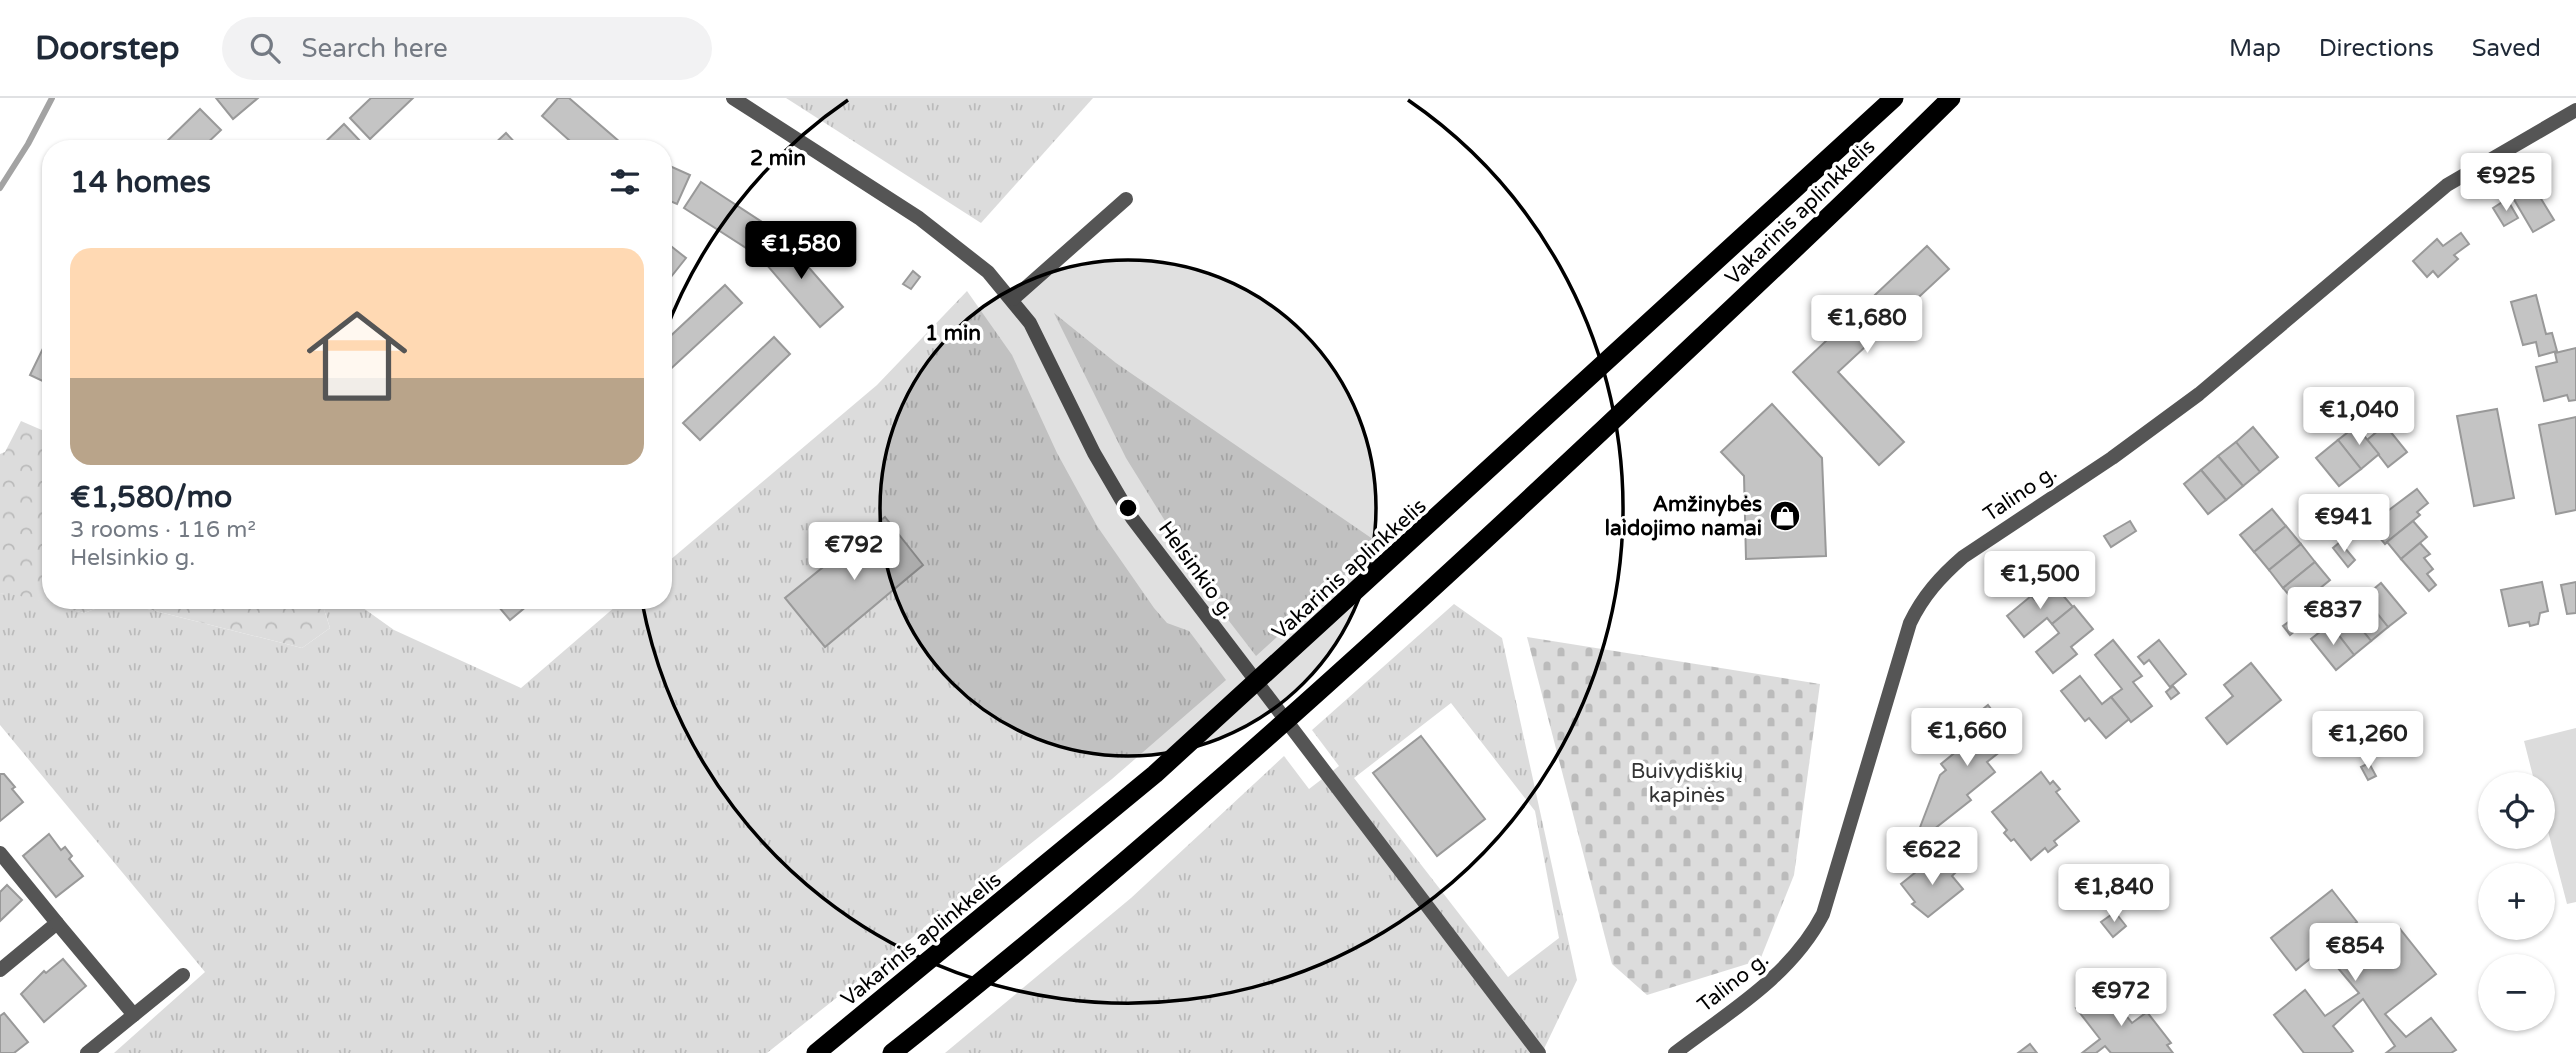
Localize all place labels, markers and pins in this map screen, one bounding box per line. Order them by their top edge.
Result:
pin: €925 [2465,153,2547,213]
pin: €1,580 [744,222,858,281]
pin: €1,680 [1810,296,1924,355]
pin: €1,040 [2302,388,2416,447]
place label: Amžinybės laidojimo namai [1605,492,1762,541]
pin: €941 [2303,494,2385,554]
centre of rings [1116,496,1140,520]
shop icon: Amžinybės laidojimo namai [1768,499,1802,533]
pin: €792 [813,522,895,582]
pin: €1,500 [1983,552,2097,611]
pin: €837 [2292,588,2374,647]
pin: €1,660 [1910,708,2024,768]
pin: €1,260 [2311,712,2425,771]
pin: €622 [1891,828,1973,887]
pin: €1,840 [2057,864,2171,924]
pin: €854 [2314,924,2396,983]
pin: €972 [2080,968,2162,1028]

